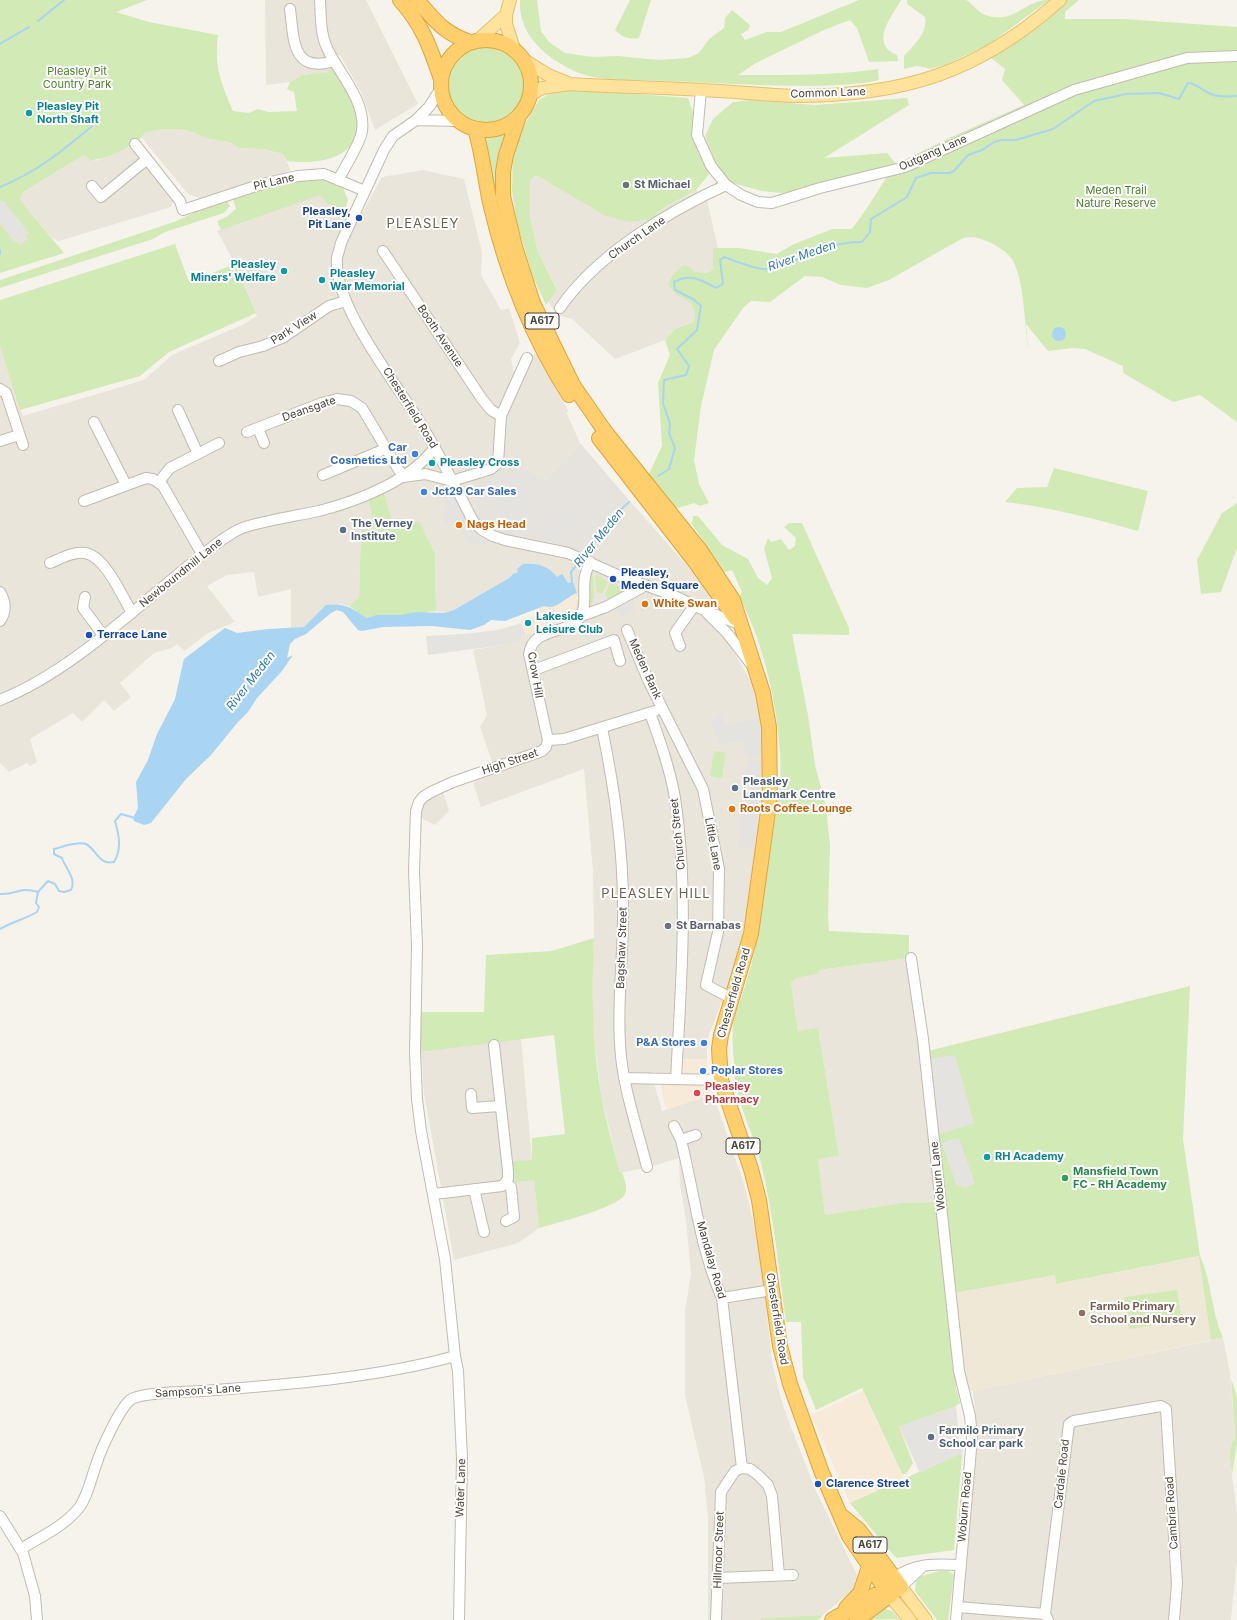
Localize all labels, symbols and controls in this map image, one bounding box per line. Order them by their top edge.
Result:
park label: Pleasley Pit Country Park [43,65,111,91]
street label: Common Lane [790,85,866,101]
place label: Pleasley Pit North Shaft [37,100,99,126]
marker: Pleasley Pit North Shaft [24,108,34,118]
street label: Outgang Lane [897,132,969,174]
street label: Pit Lane [252,171,296,193]
place label: St Michael [634,178,690,192]
marker: St Michael [621,180,631,190]
park label: Meden Trail Nature Reserve [1076,184,1156,210]
place label: Pleasley, Pit Lane [302,205,351,231]
marker: Pleasley, Pit Lane [354,213,364,223]
street label: Church Lane [606,214,668,262]
district label: PLEASLEY [387,216,459,232]
water label: River Meden [766,238,838,274]
place label: Pleasley Miners' Welfare [191,258,276,284]
marker: Pleasley Miners' Welfare [279,266,289,276]
place label: Pleasley War Memorial [330,267,405,293]
marker: Pleasley War Memorial [317,275,327,285]
street label: Booth Avenue [414,302,466,370]
street label: Park View [268,309,320,347]
road number: A617 [525,313,559,329]
street label: Chesterfield Road [380,365,440,451]
street label: Deansgate [280,394,338,424]
place label: Car Cosmetics Ltd [330,441,407,467]
marker: Car Cosmetics Ltd [410,449,420,459]
place label: Pleasley Cross [440,456,519,470]
marker: Pleasley Cross [427,458,437,468]
place label: Jct29 Car Sales [432,485,516,499]
marker: Jct29 Car Sales [419,487,429,497]
water label: River Meden [571,506,627,570]
place label: The Verney Institute [351,517,413,543]
place label: Nags Head [467,518,526,532]
marker: Nags Head [454,520,464,530]
marker: The Verney Institute [338,525,348,535]
street label: Newboundmill Lane [137,536,225,610]
place label: Pleasley, Meden Square [621,566,699,592]
marker: Pleasley, Meden Square [608,574,618,584]
place label: White Swan [653,597,717,611]
marker: White Swan [640,599,650,609]
place label: Lakeside Leisure Club [536,610,603,636]
marker: Lakeside Leisure Club [523,618,533,628]
place label: Terrace Lane [97,628,167,642]
marker: Terrace Lane [84,630,94,640]
street label: Meden Bank [626,637,664,701]
water label: River Meden [223,649,279,713]
street label: Crow Hill [524,651,546,699]
street label: High Street [480,746,540,778]
place label: Pleasley Landmark Centre [743,775,836,801]
marker: Pleasley Landmark Centre [730,783,740,793]
street label: Church Street [668,798,688,870]
place label: Roots Coffee Lounge [740,802,852,816]
marker: Roots Coffee Lounge [727,804,737,814]
street label: Little Lane [702,817,724,871]
district label: PLEASLEY HILL [601,886,711,902]
street label: Bagshaw Street [614,907,630,989]
place label: St Barnabas [676,919,741,933]
marker: St Barnabas [663,921,673,931]
street label: Chesterfield Road [715,946,753,1040]
place label: P&A Stores [636,1036,696,1050]
marker: P&A Stores [699,1038,709,1048]
place label: Poplar Stores [711,1064,783,1078]
marker: Poplar Stores [698,1066,708,1076]
place label: Pleasley Pharmacy [705,1080,759,1106]
marker: Pleasley Pharmacy [692,1088,702,1098]
road number: A617 [726,1138,760,1154]
street label: Woburn Lane [928,1141,948,1211]
place label: RH Academy [995,1150,1064,1164]
marker: RH Academy [982,1152,992,1162]
place label: Mansfield Town FC - RH Academy [1073,1165,1167,1191]
marker: Mansfield Town FC - RH Academy [1060,1173,1070,1183]
street label: Mandalay Road [694,1220,728,1300]
street label: Chesterfield Road [763,1272,791,1366]
place label: Farmilo Primary School and Nursery [1090,1300,1196,1326]
marker: Farmilo Primary School and Nursery [1077,1308,1087,1318]
street label: Sampson's Lane [155,1381,241,1401]
place label: Farmilo Primary School car park [939,1424,1024,1450]
marker: Farmilo Primary School car park [926,1432,936,1442]
street label: Cardale Road [1052,1439,1072,1509]
street label: Water Lane [453,1458,469,1518]
street label: Woburn Road [955,1471,975,1543]
street label: Cambria Road [1163,1476,1181,1550]
place label: Clarence Street [826,1477,909,1491]
marker: Clarence Street [813,1479,823,1489]
street label: Hillmoor Street [711,1511,727,1589]
road number: A617 [853,1537,887,1553]

